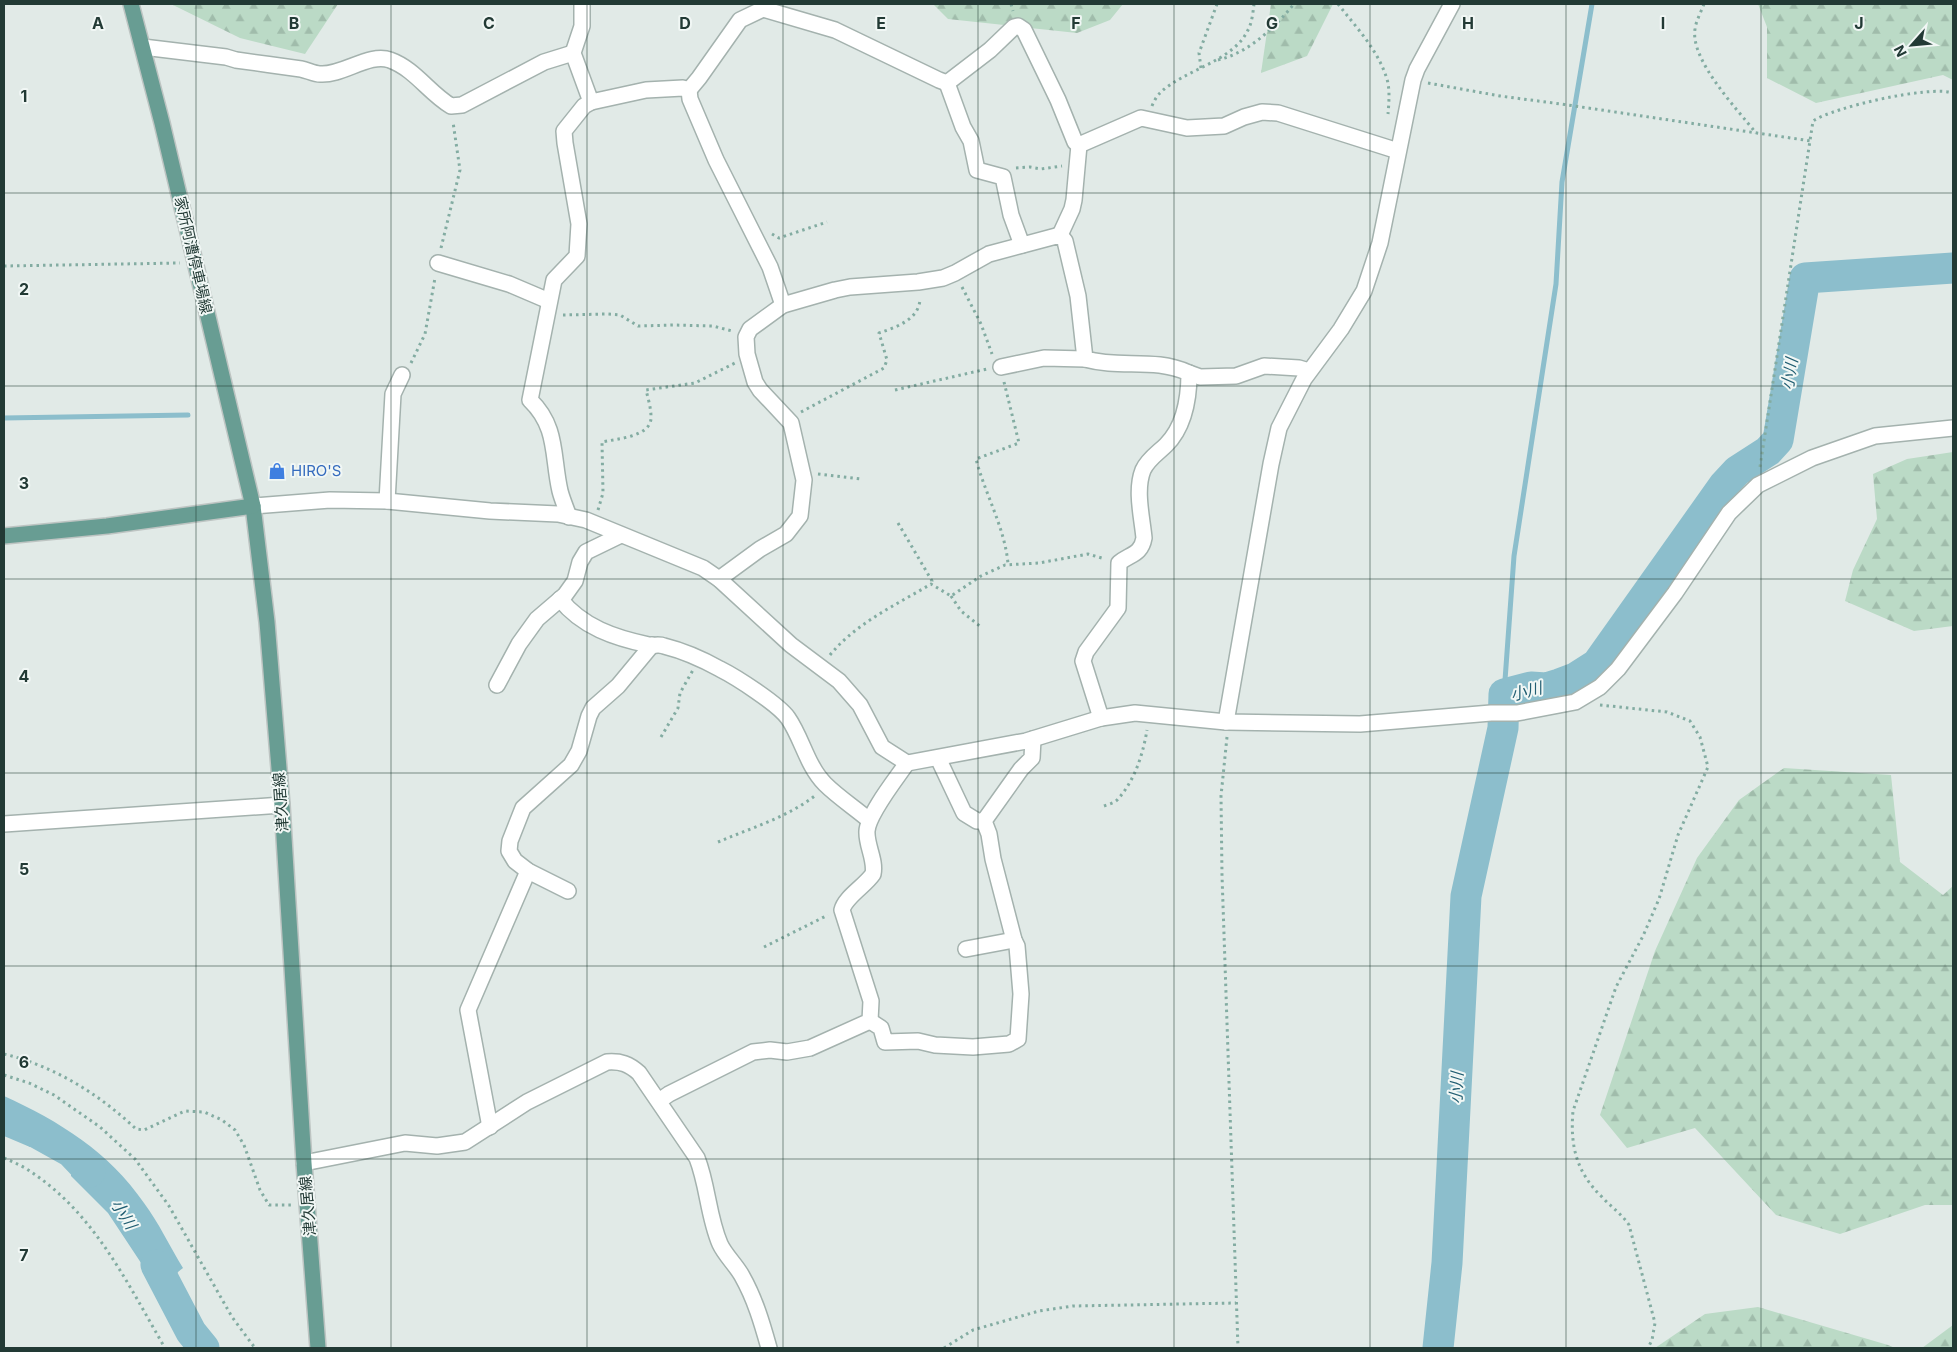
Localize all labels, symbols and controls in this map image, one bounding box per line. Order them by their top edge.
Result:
text: A [92,13,104,33]
text: B [289,13,299,33]
text: C [483,13,495,33]
text: D [679,13,691,33]
text: E [876,13,886,33]
text: F [1071,13,1081,33]
text: G [1266,13,1278,33]
text: H [1462,13,1474,33]
text: I [1661,13,1665,33]
text: J [1854,13,1864,33]
north arrow [1887,20,1937,70]
text: N [1890,43,1910,60]
text: 1 [21,86,27,106]
street label: 家所阿漕停車場線 [171,194,216,315]
text: 2 [19,279,29,299]
water label: 小川 [1777,355,1802,391]
shop icon: HIRO'S [267,461,287,481]
place label: HIRO'S [291,461,341,480]
text: 3 [19,473,29,493]
text: 4 [19,666,30,686]
water label: 小川 [1508,677,1546,705]
street label: 津久居線 [269,771,292,833]
text: 5 [19,859,29,879]
text: 6 [19,1052,29,1072]
water label: 小川 [1445,1070,1467,1105]
street label: 津久居線 [295,1175,320,1237]
water label: 小川 [107,1195,142,1235]
text: 7 [19,1245,29,1265]

